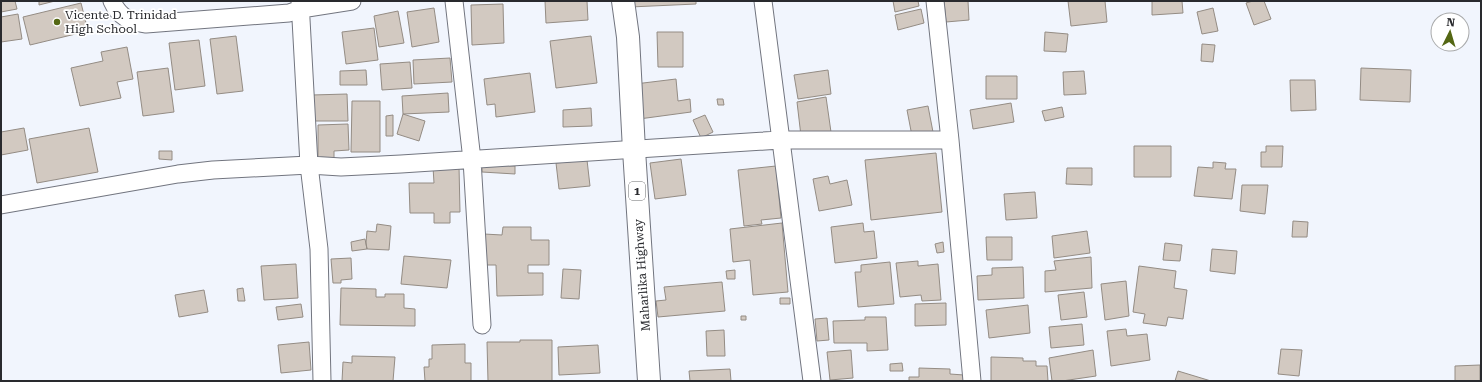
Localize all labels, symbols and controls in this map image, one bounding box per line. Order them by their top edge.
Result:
place label: Vicente D. Trinidad High School [65,8,177,36]
north arrow [1430,12,1470,52]
text: N [1446,16,1456,29]
marker: Vicente D. Trinidad High School [52,17,62,27]
road number: 1 [629,182,645,200]
street label: Maharlika Highway [631,217,653,332]

